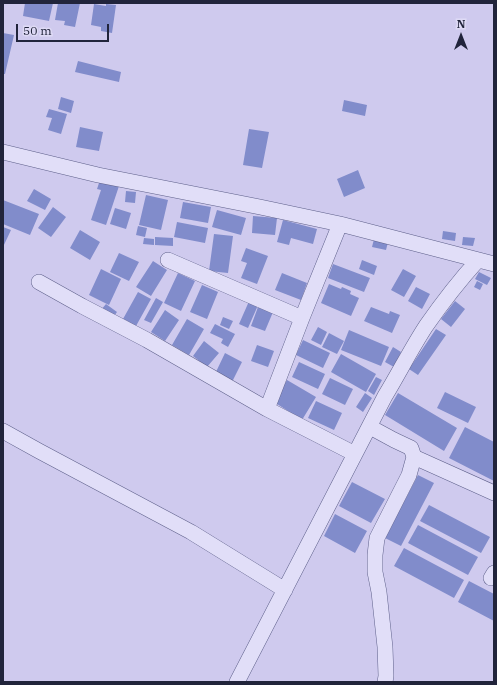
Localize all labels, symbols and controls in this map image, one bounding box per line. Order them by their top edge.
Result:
scale bar [18,16,111,42]
north arrow [441,16,481,56]
text: N [457,17,465,31]
text: 50 m [23,23,52,38]

